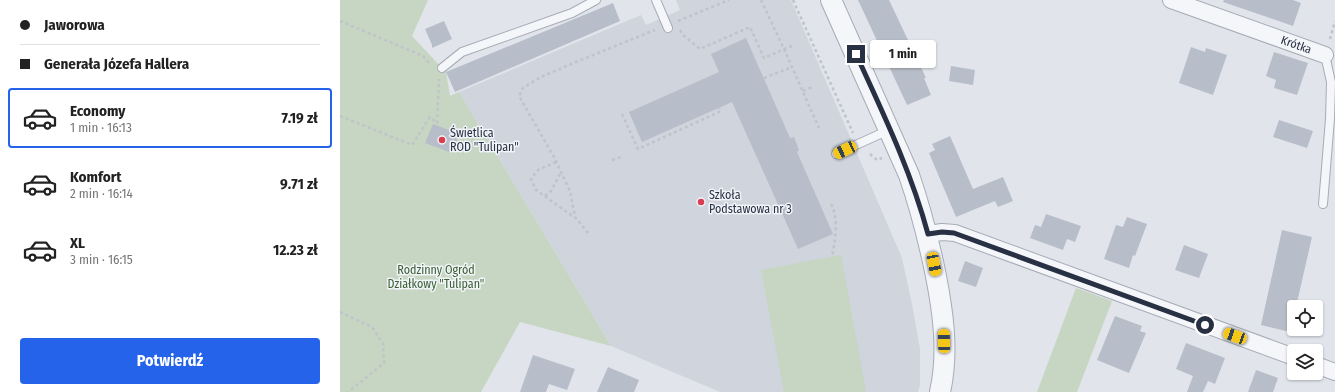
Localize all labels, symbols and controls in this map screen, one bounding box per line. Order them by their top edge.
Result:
text: Jaworowa [44,16,105,34]
street label: Krótka [1279,33,1314,57]
callout: 1 min [870,40,936,68]
route end [847,45,865,63]
text: 1 min [889,46,917,61]
text: Generała Józefa Hallera [44,55,189,73]
icon: car [22,100,58,136]
text: Economy [70,102,125,120]
text: 7.19 zł [281,109,318,127]
text: 1 min · 16:13 [70,120,132,135]
place label: Świetlica ROD "Tulipan" [450,125,519,154]
marker: Świetlica ROD "Tulipan" [437,135,447,145]
car [832,139,858,161]
icon: car [22,166,58,202]
text: Komfort [70,168,121,186]
text: 9.71 zł [280,175,318,193]
text: 2 min · 16:14 [70,186,133,201]
place label: Szkoła Podstawowa nr 3 [709,188,792,216]
marker: Szkoła Podstawowa nr 3 [696,197,706,207]
icon: car [22,232,58,268]
text: XL [70,234,85,252]
text: 12.23 zł [273,241,318,259]
car [926,251,942,277]
text: 3 min · 16:15 [70,252,133,267]
park label: Rodzinny Ogród Działkowy "Tulipan" [388,263,484,291]
map controls [1287,300,1323,380]
button: locate [1287,300,1323,336]
route start [1196,316,1214,334]
car [1222,326,1248,346]
car [938,329,950,353]
button: Potwierdź [20,338,320,384]
button: layers [1287,344,1323,380]

